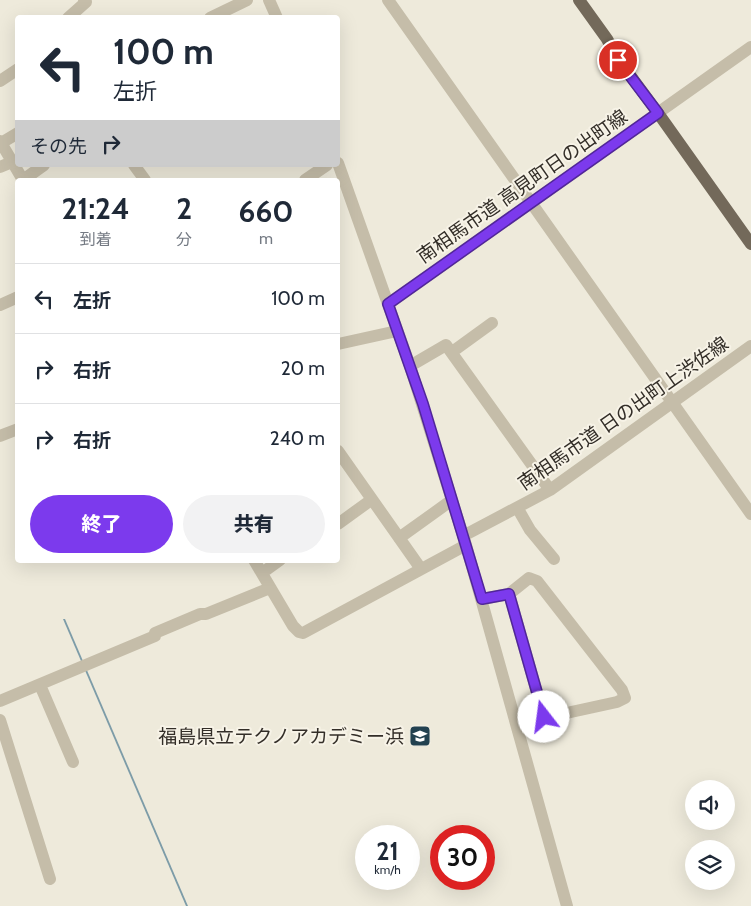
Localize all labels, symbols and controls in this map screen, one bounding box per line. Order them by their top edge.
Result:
text: 100 m [113,30,214,73]
icon: left [30,35,95,100]
pin [597,39,639,81]
icon: arrive [604,46,632,74]
text: 左折 [113,78,157,105]
street label: 南相馬市道 高見町日の出町線 [413,105,632,268]
icon: right [97,130,125,158]
text: その先 [30,135,87,158]
text: 21:24 [61,190,130,227]
text: 2 [176,190,192,227]
text: 660 [239,193,293,230]
text: m [259,229,273,248]
text: 到着 [80,230,112,249]
text: 分 [176,230,192,249]
icon: left [30,285,58,313]
text: 100 m [271,287,325,310]
text: 左折 [73,289,111,312]
street label: 南相馬市道 日の出町上渋佐線 [514,332,733,495]
icon: right [30,355,58,383]
text: 20 m [281,357,325,380]
text: 右折 [73,359,111,382]
icon: right [30,425,58,453]
text: 240 m [270,427,325,450]
text: 右折 [73,429,111,452]
button: 終了 [30,495,173,553]
button: 共有 [183,495,325,553]
position arrow [517,690,569,742]
school or university icon: 福島県立テクノアカデミー浜 [408,724,432,748]
place label: 福島県立テクノアカデミー浜 [158,725,404,748]
map controls [685,780,735,890]
button: sound [685,780,735,830]
speed limit sign: 30 [430,825,495,890]
text: 21 [376,836,399,866]
button: layers [685,840,735,890]
text: km/h [374,862,401,877]

